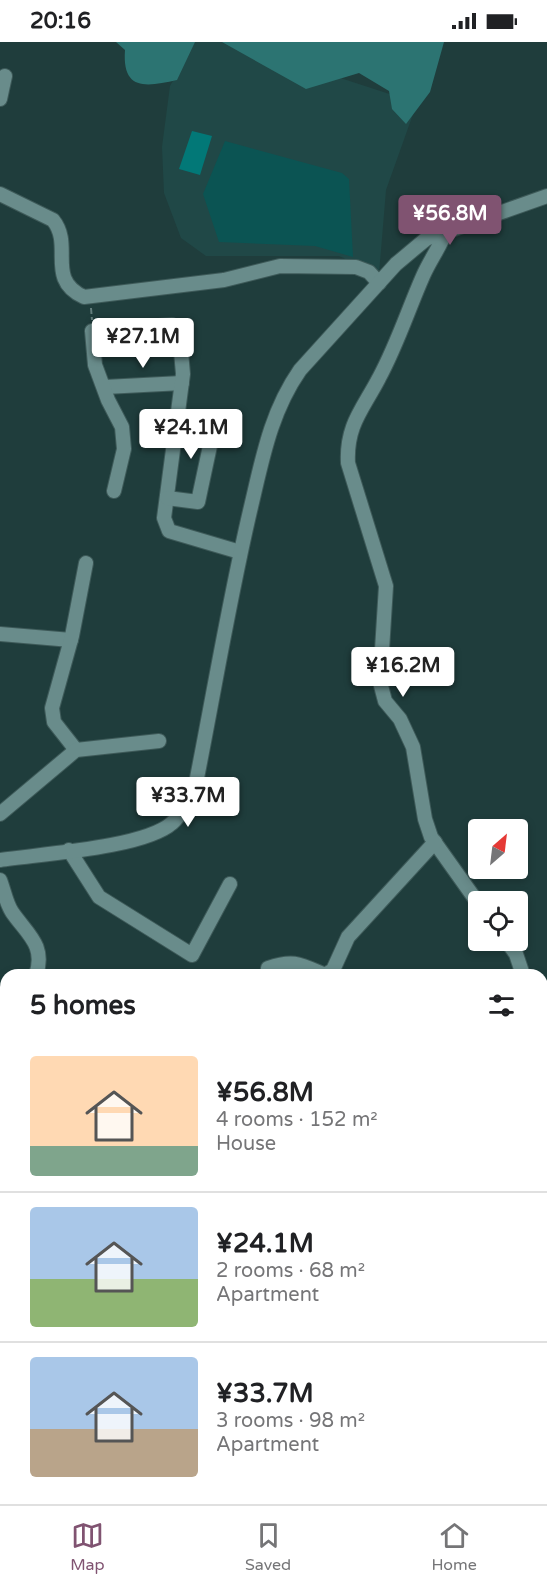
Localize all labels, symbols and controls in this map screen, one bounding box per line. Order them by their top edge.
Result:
text: 20:16 [30,8,91,34]
pin: ¥56.8M [401,195,499,246]
text: ¥56.8M [412,202,488,226]
pin: ¥27.1M [94,318,192,369]
text: ¥27.1M [106,325,180,349]
pin: ¥24.1M [142,409,240,460]
text: ¥24.1M [153,416,229,440]
pin: ¥16.2M [354,647,452,698]
text: ¥16.2M [365,654,441,678]
pin: ¥33.7M [139,777,237,828]
text: ¥33.7M [150,784,226,808]
north arrow [468,819,528,879]
map controls [468,819,528,951]
button: locate [468,891,528,951]
icon: filters [485,989,518,1022]
text: 5 homes [30,990,136,1021]
text: ¥56.8M [216,1077,314,1108]
icon: home [78,1080,150,1152]
text: 4 rooms · 152 m² [216,1108,378,1132]
text: House [216,1132,276,1156]
text: ¥24.1M [216,1228,314,1259]
icon: home [78,1231,150,1303]
text: 2 rooms · 68 m² [216,1259,365,1283]
text: Apartment [216,1283,319,1307]
text: ¥33.7M [216,1378,314,1409]
icon: home [78,1381,150,1453]
text: 3 rooms · 98 m² [216,1409,365,1433]
text: Apartment [216,1433,319,1457]
tab: Map [70,1519,105,1575]
tab: Saved [245,1519,291,1575]
tab: Home [432,1519,477,1575]

